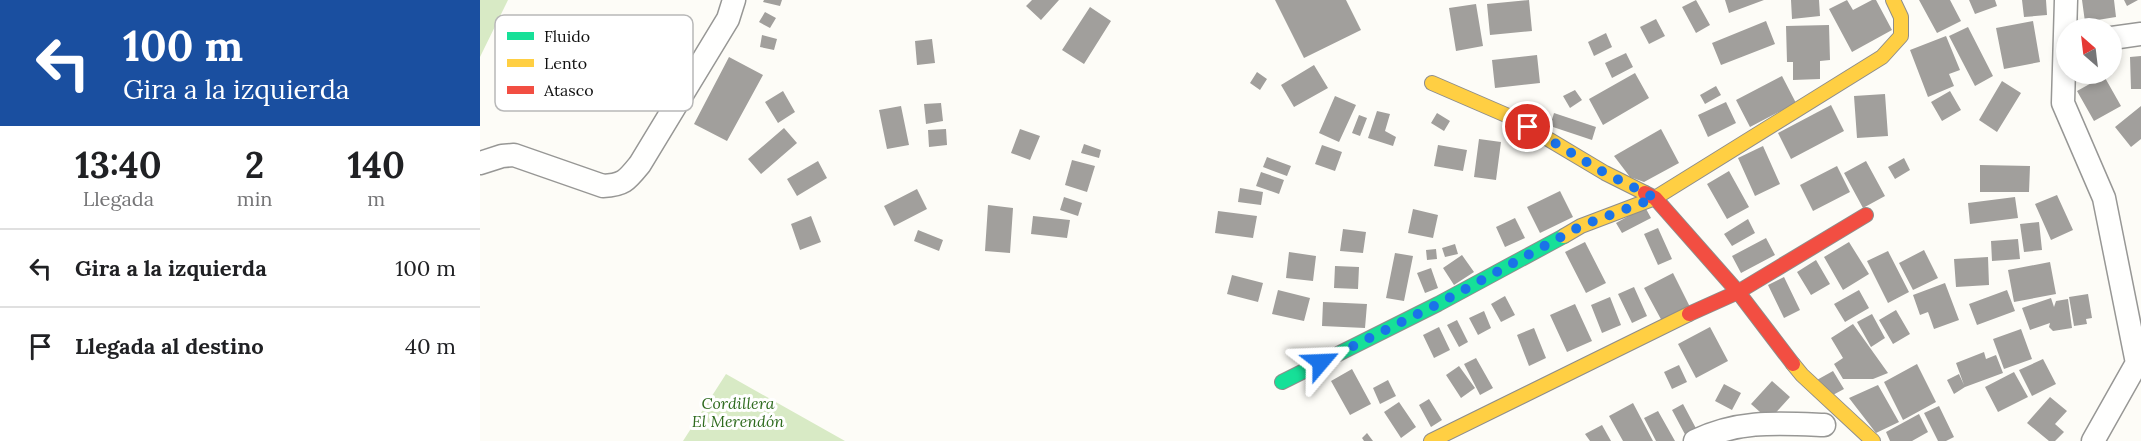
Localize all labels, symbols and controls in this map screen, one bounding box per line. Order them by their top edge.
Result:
legend [495,15,693,111]
north arrow [2056,18,2122,84]
map controls [2056,18,2122,84]
text: 100 m [123,19,243,73]
icon: left [24,24,102,102]
text: Fluido [544,26,590,46]
text: Lento [544,53,587,73]
text: Gira a la izquierda [123,72,350,106]
text: Atasco [543,80,594,100]
pin [1502,101,1553,152]
icon: arrive [1511,110,1544,143]
text: 13:40 [75,142,162,188]
text: 2 [245,142,264,188]
text: 140 [348,142,405,188]
text: Llegada [83,186,154,211]
text: min [237,186,272,211]
text: m [367,186,385,211]
icon: left [24,252,57,285]
text: Gira a la izquierda [75,254,267,282]
text: 100 m [395,254,456,282]
icon: arrive [24,330,57,363]
position arrow [1289,330,1353,394]
text: Llegada al destino [75,332,264,360]
text: 40 m [405,332,456,360]
park label: Cordillera El Merendón [692,393,784,431]

